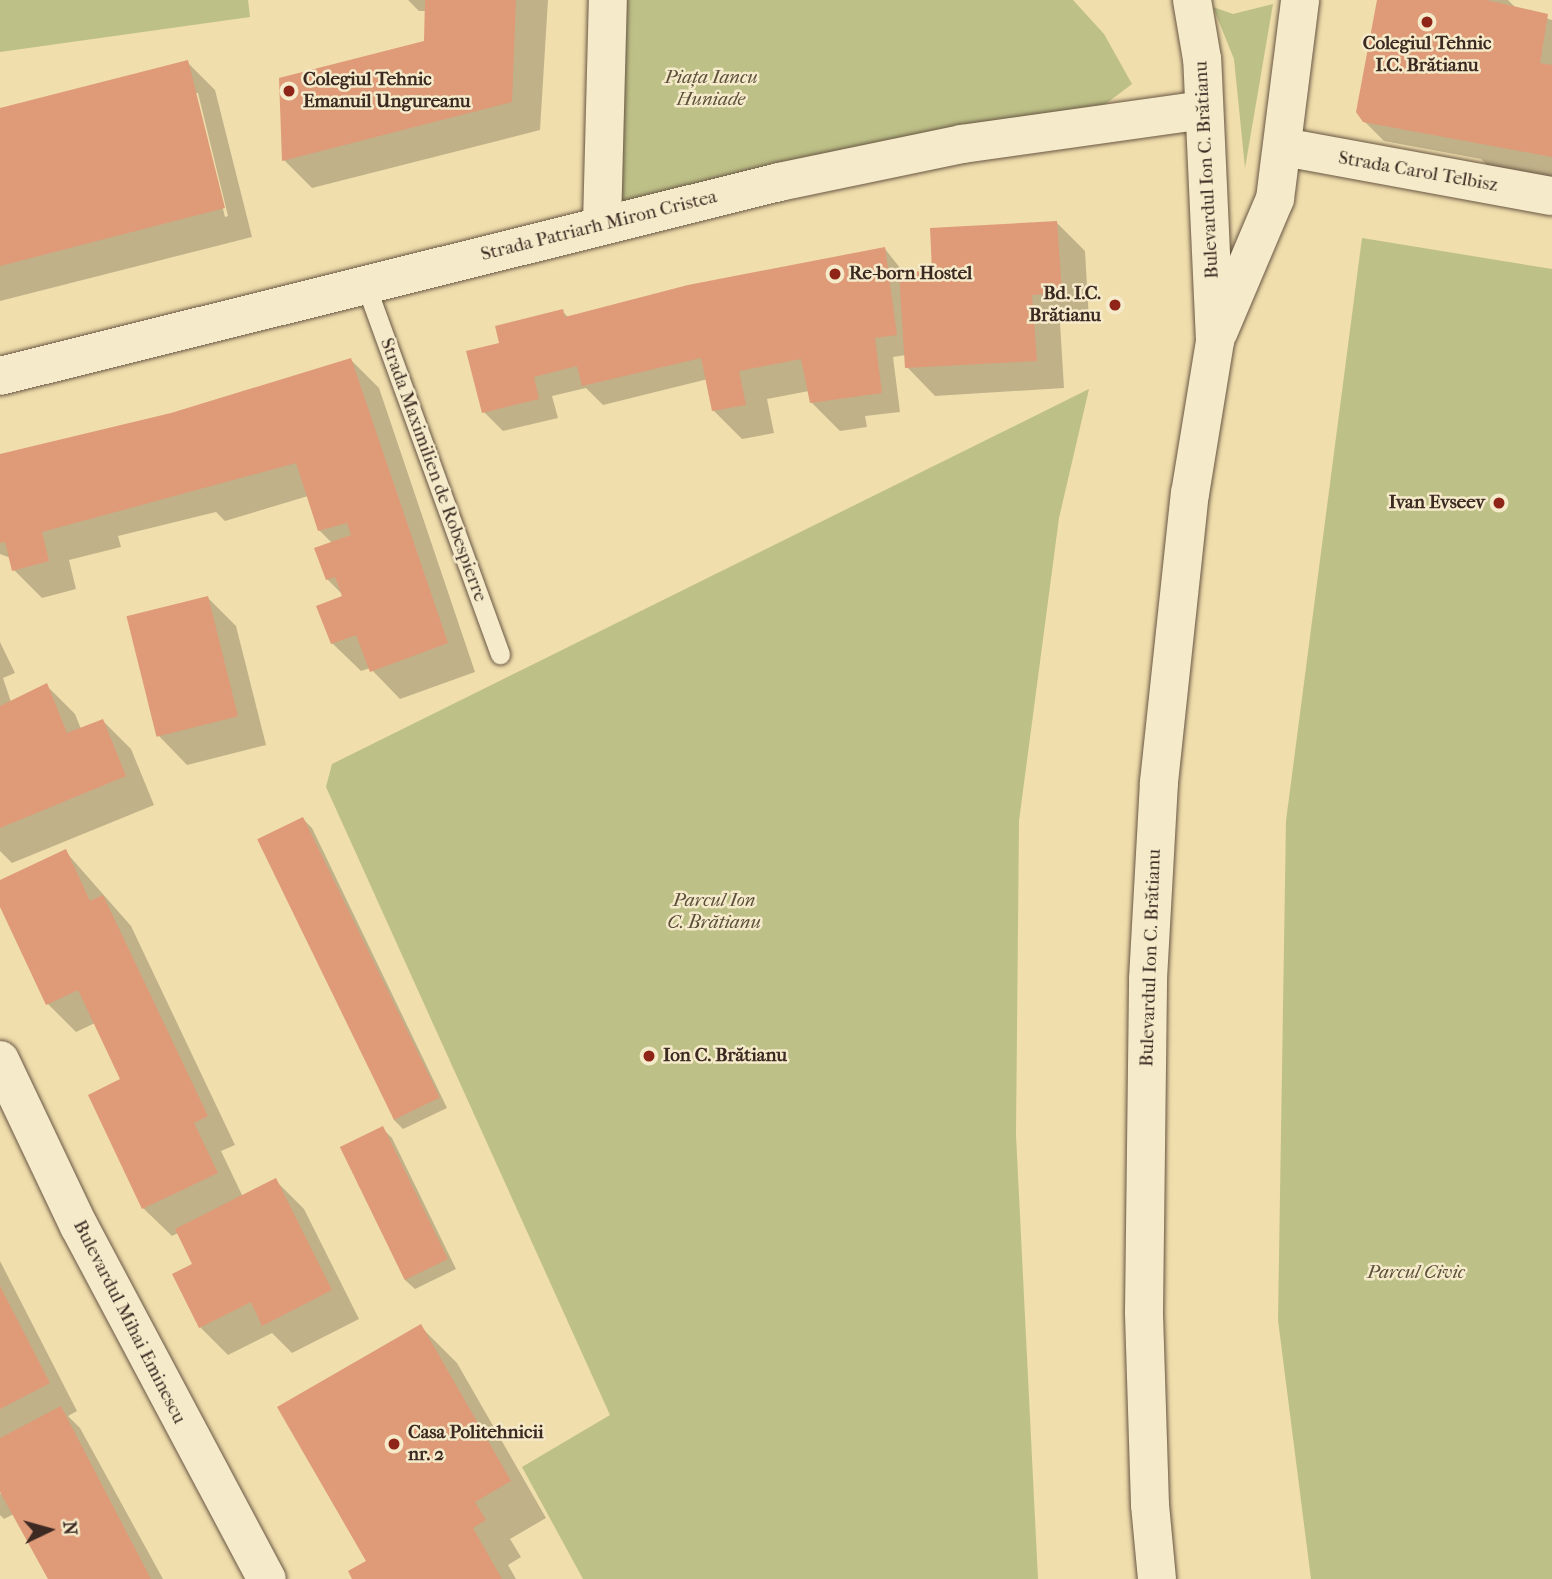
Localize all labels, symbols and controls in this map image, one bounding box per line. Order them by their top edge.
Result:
marker: Colegiul Tehnic I.C. Brătianu [1419,14,1435,30]
place label: Colegiul Tehnic I.C. Brătianu [1363,33,1491,77]
street label: Bulevardul Ion C. Brătianu [1190,61,1224,279]
park label: Piața Iancu Huniade [664,67,758,111]
place label: Colegiul Tehnic Emanuil Ungureanu [303,69,470,113]
marker: Colegiul Tehnic Emanuil Ungureanu [281,83,297,99]
street label: Strada Carol Telbisz [1336,147,1500,197]
street label: Strada Patriarh Miron Cristea [479,186,719,266]
place label: Re-born Hostel [849,263,972,285]
marker: Re-born Hostel [827,266,843,282]
place label: Bd. I.C. Brătianu [1029,283,1101,327]
marker: Bd. I.C. Brătianu [1107,297,1123,313]
street label: Strada Maximilien de Robespierre [375,335,491,605]
place label: Ivan Evseev [1389,492,1485,514]
marker: Ivan Evseev [1491,495,1507,511]
street label: Bulevardul Ion C. Brătianu [1136,849,1166,1067]
park label: Parcul Ion C. Brătianu [667,890,761,934]
place label: Ion C. Brătianu [663,1045,787,1067]
marker: Ion C. Brătianu [641,1048,657,1064]
street label: Bulevardul Mihai Eminescu [68,1216,190,1428]
park label: Parcul Civic [1367,1262,1465,1284]
place label: Casa Politehnicii nr. 2 [408,1422,544,1466]
marker: Casa Politehnicii nr. 2 [386,1436,402,1452]
north arrow [14,1495,84,1565]
text: N [58,1520,82,1536]

